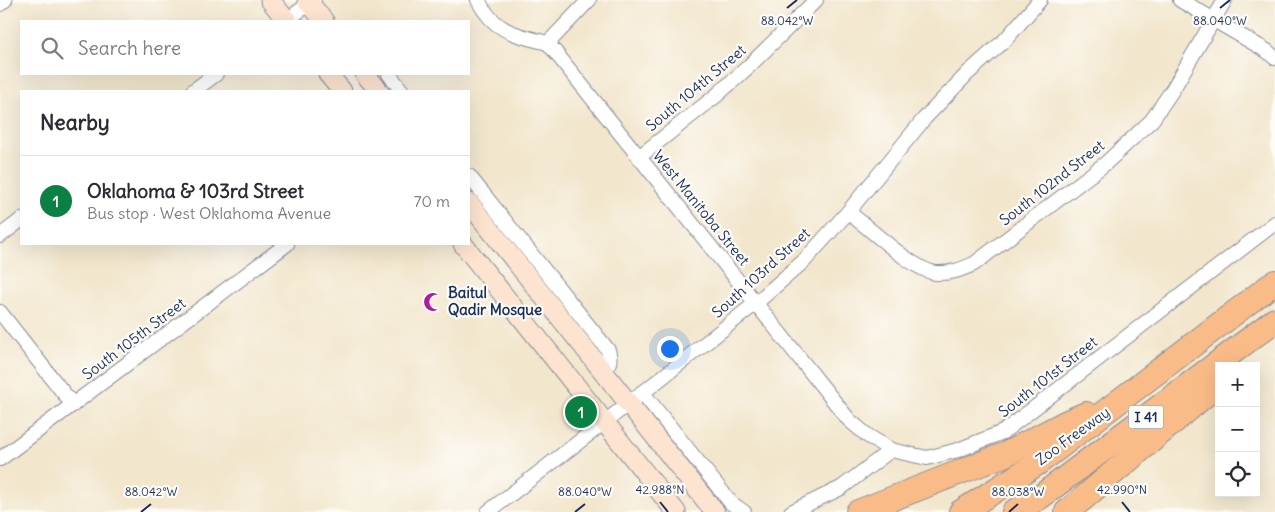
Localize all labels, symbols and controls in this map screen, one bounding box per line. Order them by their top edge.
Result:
text: 88.042°W [761,13,813,28]
text: 88.040°W [1193,13,1247,28]
search box [20,20,470,75]
icon: search [38,34,66,62]
text: Search here [78,36,181,60]
street label: South 104th Street [642,40,750,135]
text: Nearby [40,109,110,136]
street label: South 102nd Street [995,136,1108,229]
street label: West Manitoba Street [649,146,754,269]
text: Oklahoma & 103rd Street [87,179,304,203]
text: 1 [53,191,59,211]
text: 70 m [414,191,450,211]
text: Bus stop · West Oklahoma Avenue [87,203,331,223]
street label: South 103rd Street [708,224,814,322]
place label: Baitul Qadir Mosque [448,283,542,320]
mosque icon: Baitul Qadir Mosque [422,291,444,313]
street label: South 105th Street [78,294,189,384]
street label: South 101st Street [995,332,1101,421]
your location [657,336,683,362]
map controls [1215,362,1260,497]
button: + [1215,362,1260,407]
pin: 1 [565,393,597,431]
street label: Zoo Freeway [1032,402,1114,469]
road number: I 41 [1128,406,1164,428]
button: − [1215,407,1260,452]
button: locate [1215,452,1260,497]
text: 42.988°N [635,482,685,497]
text: 42.990°N [1097,482,1147,497]
text: 88.042°W [125,484,177,499]
text: 88.040°W [558,484,612,499]
text: 88.038°W [992,484,1045,499]

